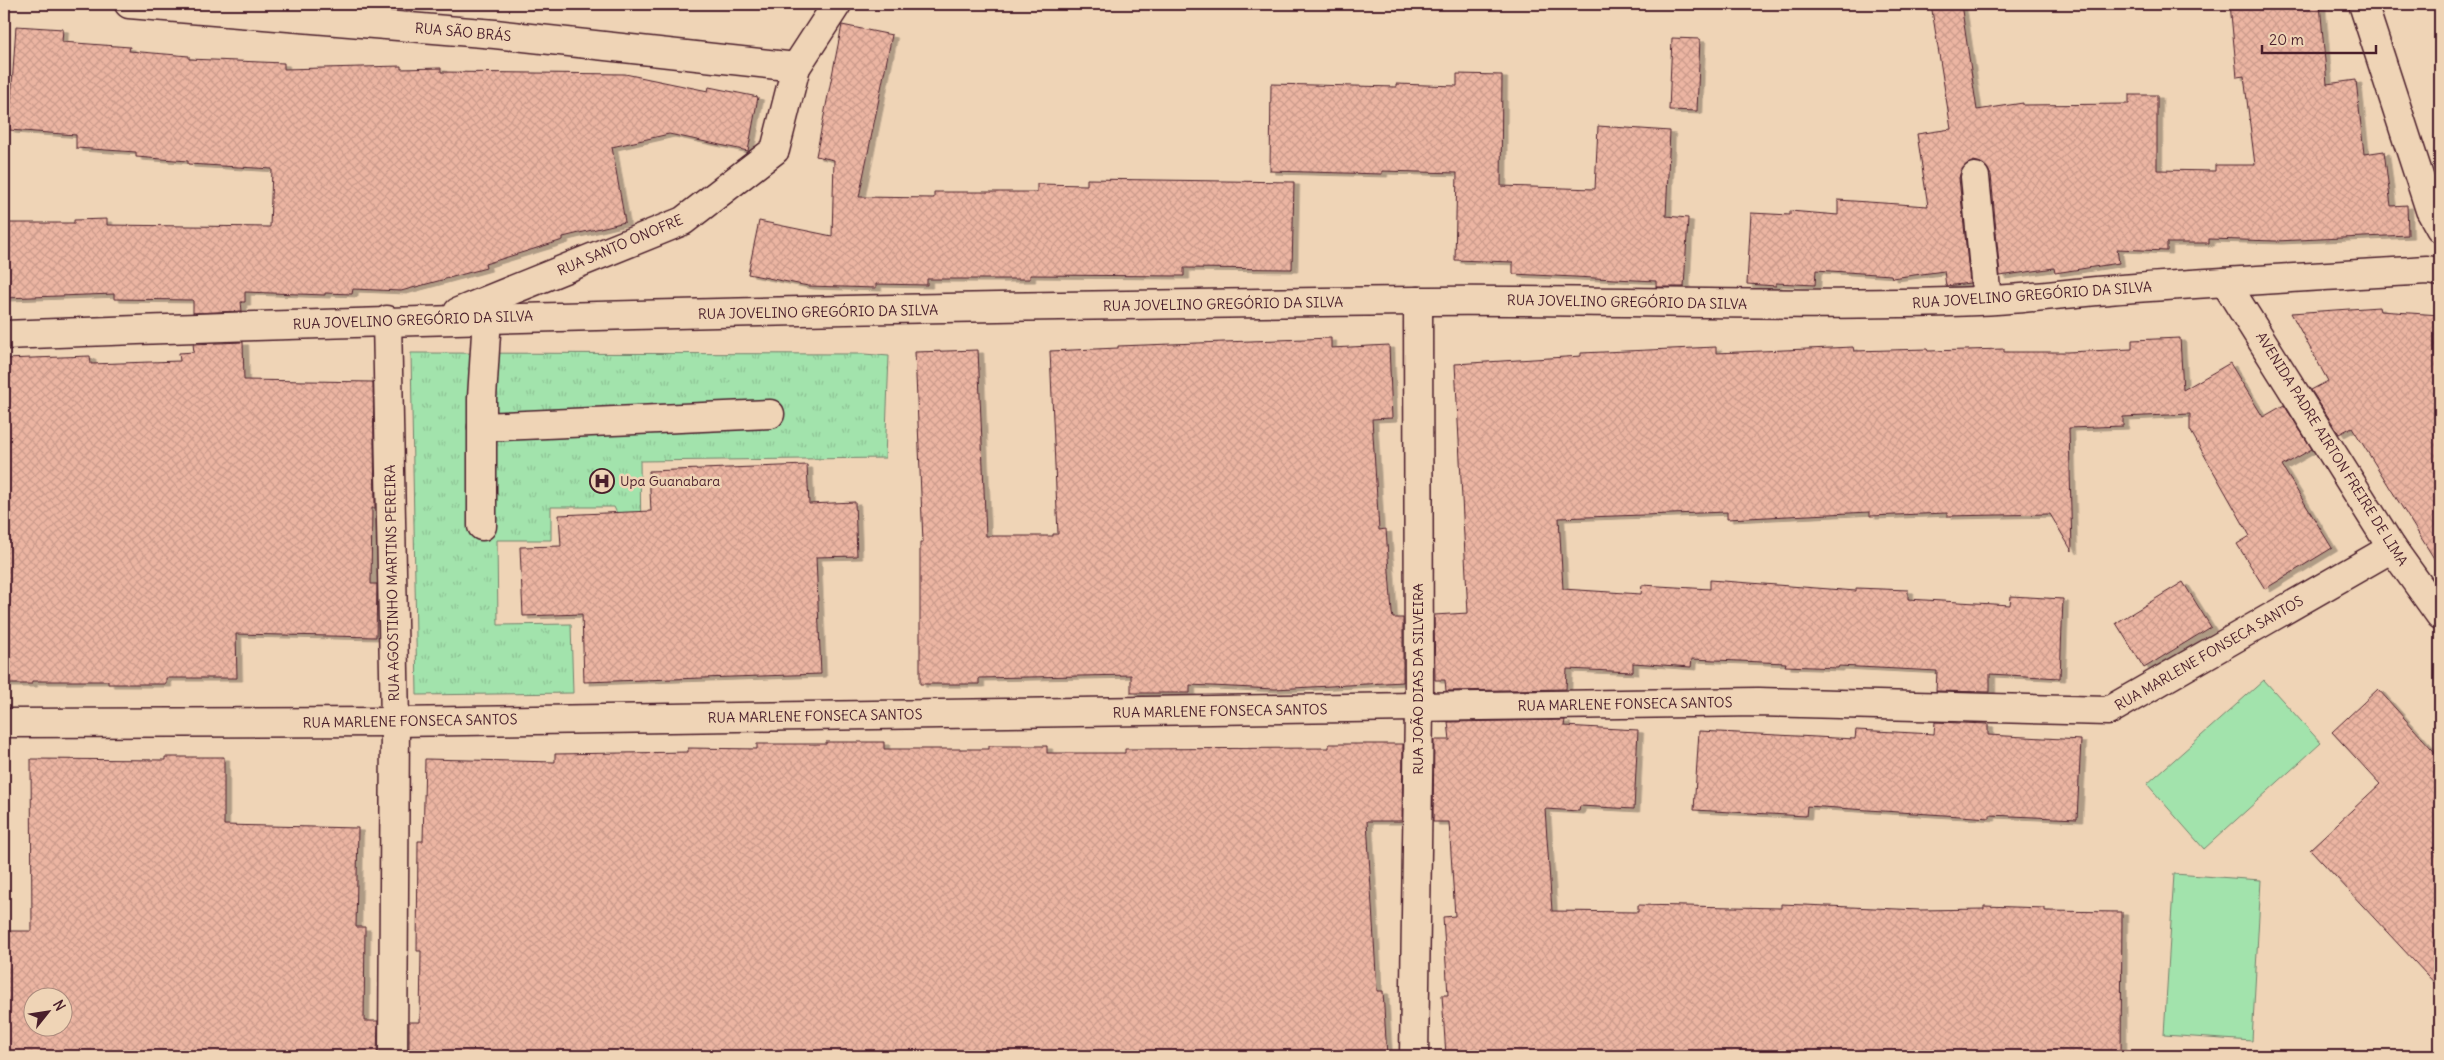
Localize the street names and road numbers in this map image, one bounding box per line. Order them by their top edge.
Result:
street label: RUA SÃO BRÁS [414,19,512,45]
street label: RUA SANTO ONOFRE [554,210,686,280]
street label: RUA JOVELINO GREGÓRIO DA SILVA [1912,278,2152,312]
street label: RUA JOVELINO GREGÓRIO DA SILVA [1507,291,1747,313]
street label: RUA JOVELINO GREGÓRIO DA SILVA [1103,293,1343,315]
street label: RUA JOVELINO GREGÓRIO DA SILVA [698,301,938,323]
street label: RUA JOVELINO GREGÓRIO DA SILVA [293,307,533,333]
street label: AVENIDA PADRE AIRTON FREIRE DE LIMA [2252,329,2412,569]
street label: RUA AGOSTINHO MARTINS PEREIRA [381,464,403,702]
street label: RUA JOÃO DIAS DA SILVEIRA [1409,583,1427,775]
street label: RUA MARLENE FONSECA SANTOS [2111,591,2307,714]
street label: RUA MARLENE FONSECA SANTOS [1517,693,1733,715]
street label: RUA MARLENE FONSECA SANTOS [1112,700,1328,722]
street label: RUA MARLENE FONSECA SANTOS [707,705,923,727]
street label: RUA MARLENE FONSECA SANTOS [302,710,518,732]

